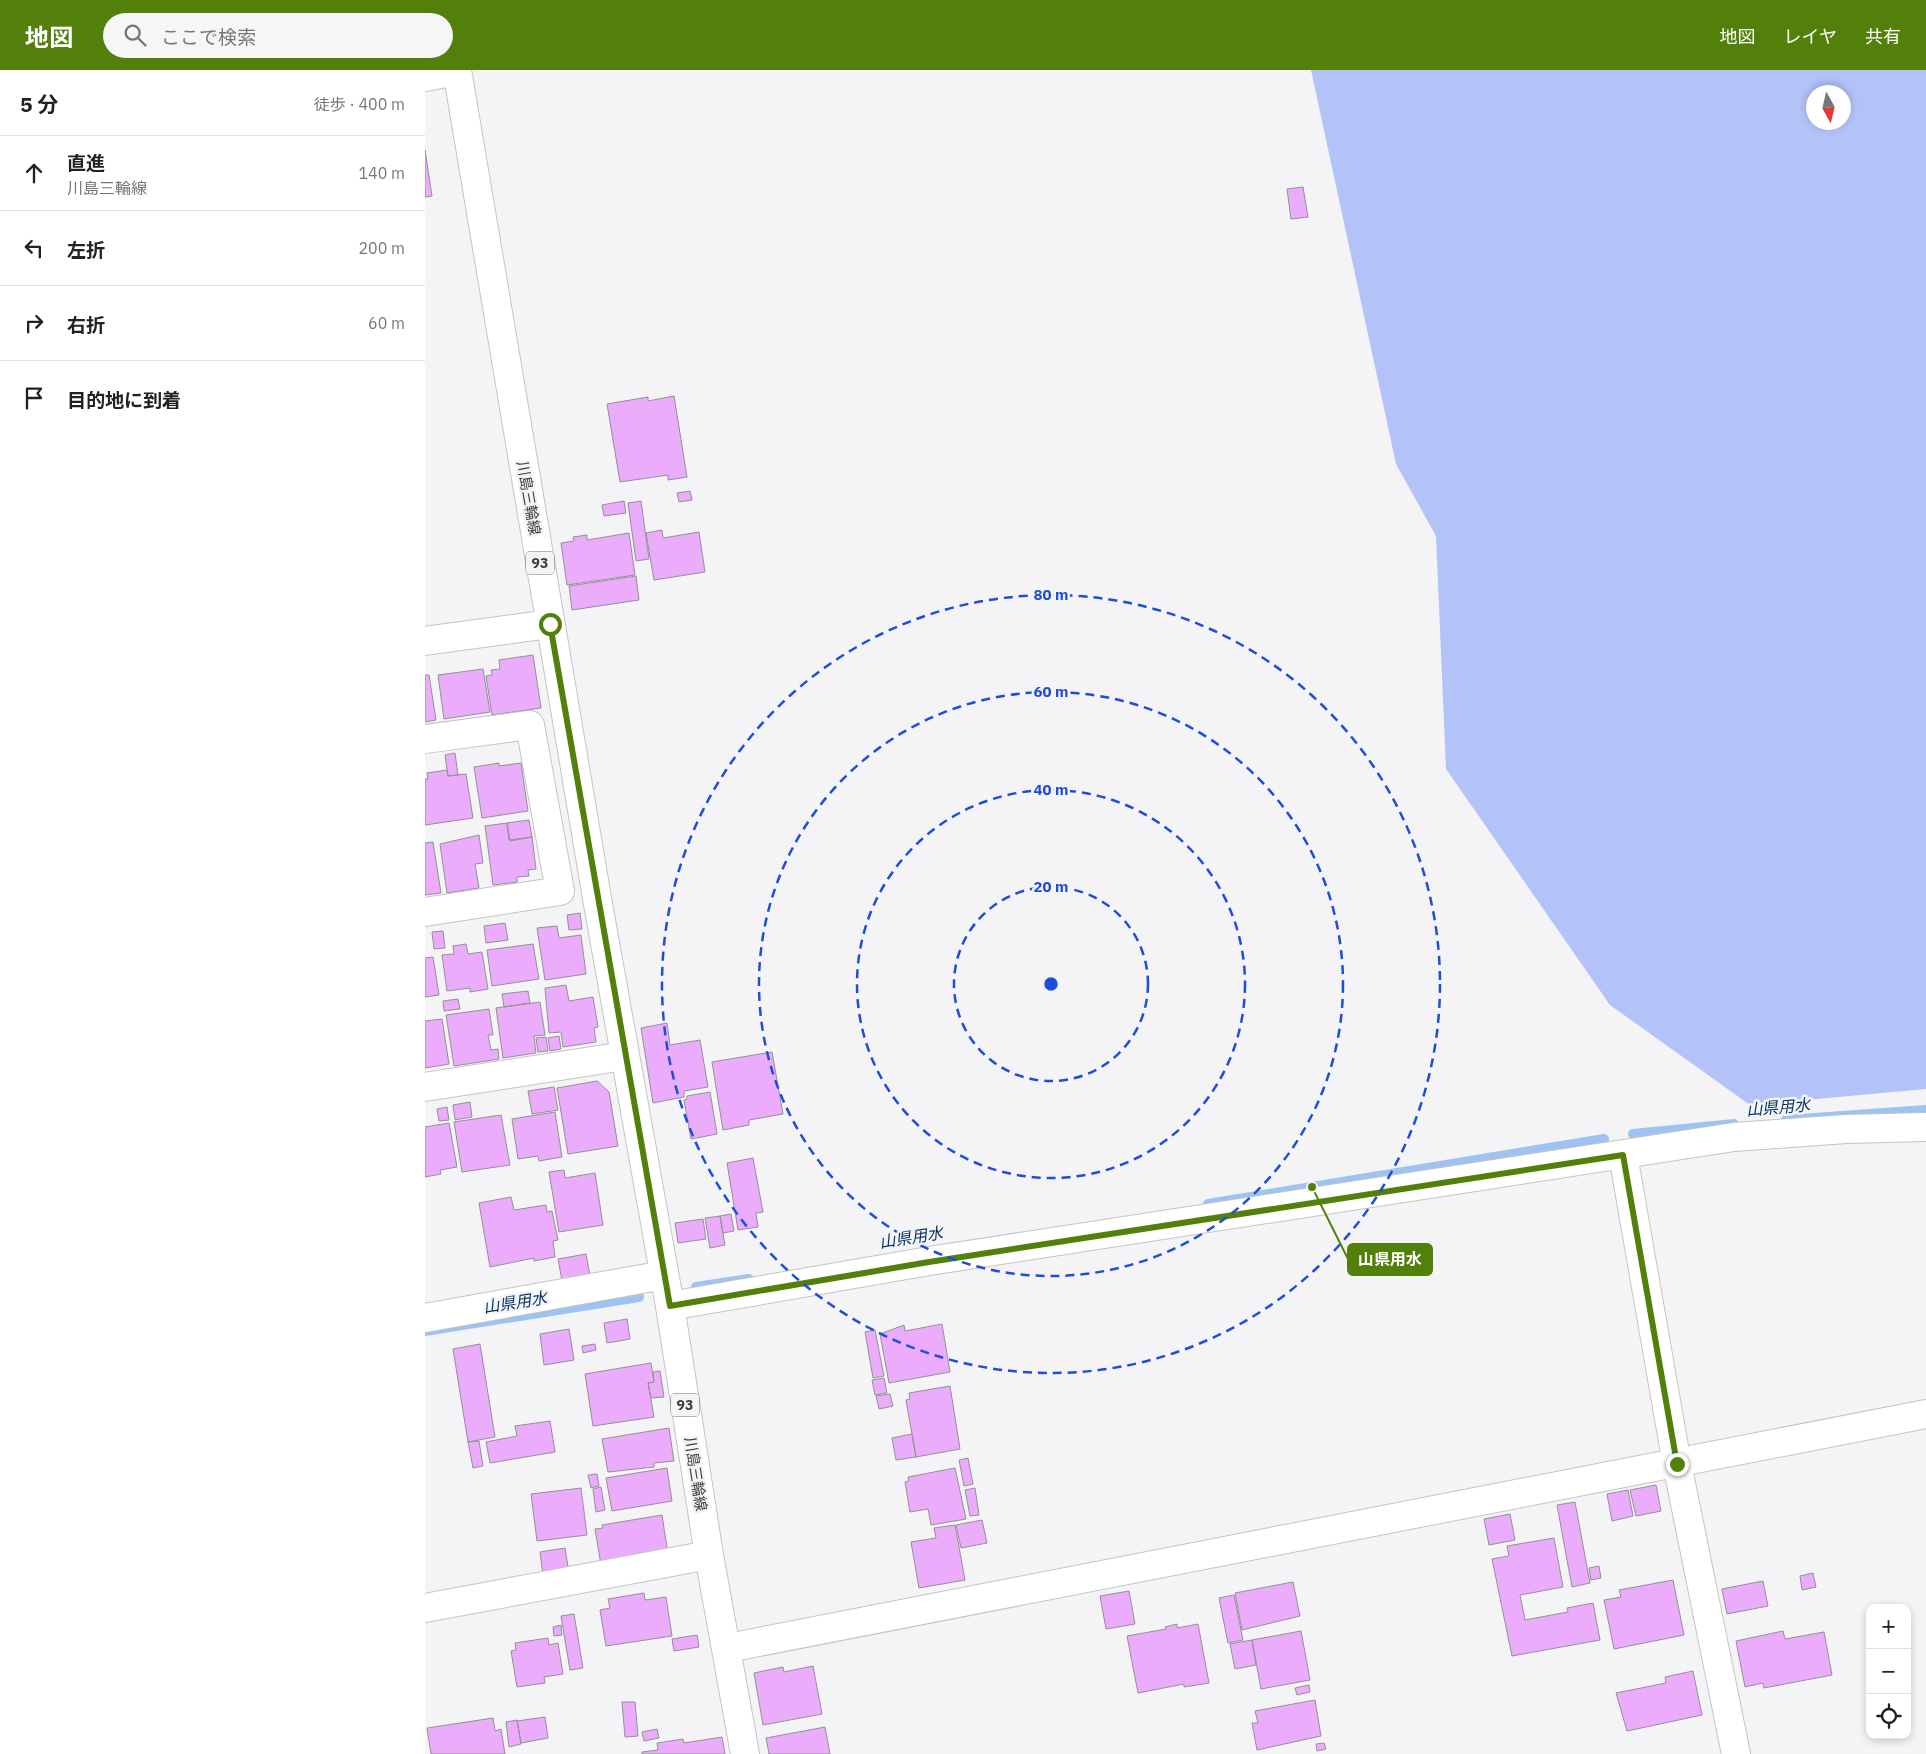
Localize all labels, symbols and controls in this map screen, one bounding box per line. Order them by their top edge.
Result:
search box [103,13,453,58]
text: 地図 [25,21,73,53]
icon: search [121,21,149,49]
text: ここで検索 [161,25,256,49]
text: 地図 [1720,25,1756,48]
text: レイヤ [1784,25,1837,48]
text: 共有 [1865,25,1901,48]
north arrow [1806,85,1851,130]
text: 5 分 [20,90,59,118]
text: 徒歩 · 400 m [314,94,405,114]
text: 直進 [67,151,105,175]
icon: ahead [20,159,48,187]
text: 140 m [358,163,405,183]
text: 川島三輪線 [67,178,147,198]
icon: left [20,234,48,262]
text: 左折 [67,238,105,262]
text: 200 m [358,238,405,258]
icon: right [20,309,48,337]
text: 右折 [67,313,105,337]
text: 60 m [368,313,405,333]
icon: arrive [20,384,48,412]
text: 目的地に到着 [67,388,181,412]
street label: 川島三輪線 [513,459,545,537]
road number: 93 [526,552,554,574]
text: 80 m [1034,585,1068,604]
route start [539,613,562,636]
text: 60 m [1034,682,1068,701]
text: 40 m [1034,780,1068,799]
text: 20 m [1034,877,1068,896]
centre of rings [1042,975,1060,993]
water label: 山県用水 [1745,1094,1813,1120]
water label: 山県用水 [878,1222,946,1252]
callout: 山県用水 [1348,1244,1432,1275]
text: 山県用水 [1358,1249,1422,1269]
water label: 山県用水 [482,1287,550,1317]
road number: 93 [671,1394,699,1416]
street label: 川島三輪線 [681,1435,711,1513]
route end [1666,1453,1689,1476]
map controls [1866,1604,1911,1739]
button: + [1866,1604,1911,1649]
button: − [1866,1649,1911,1694]
button: locate [1866,1694,1911,1739]

